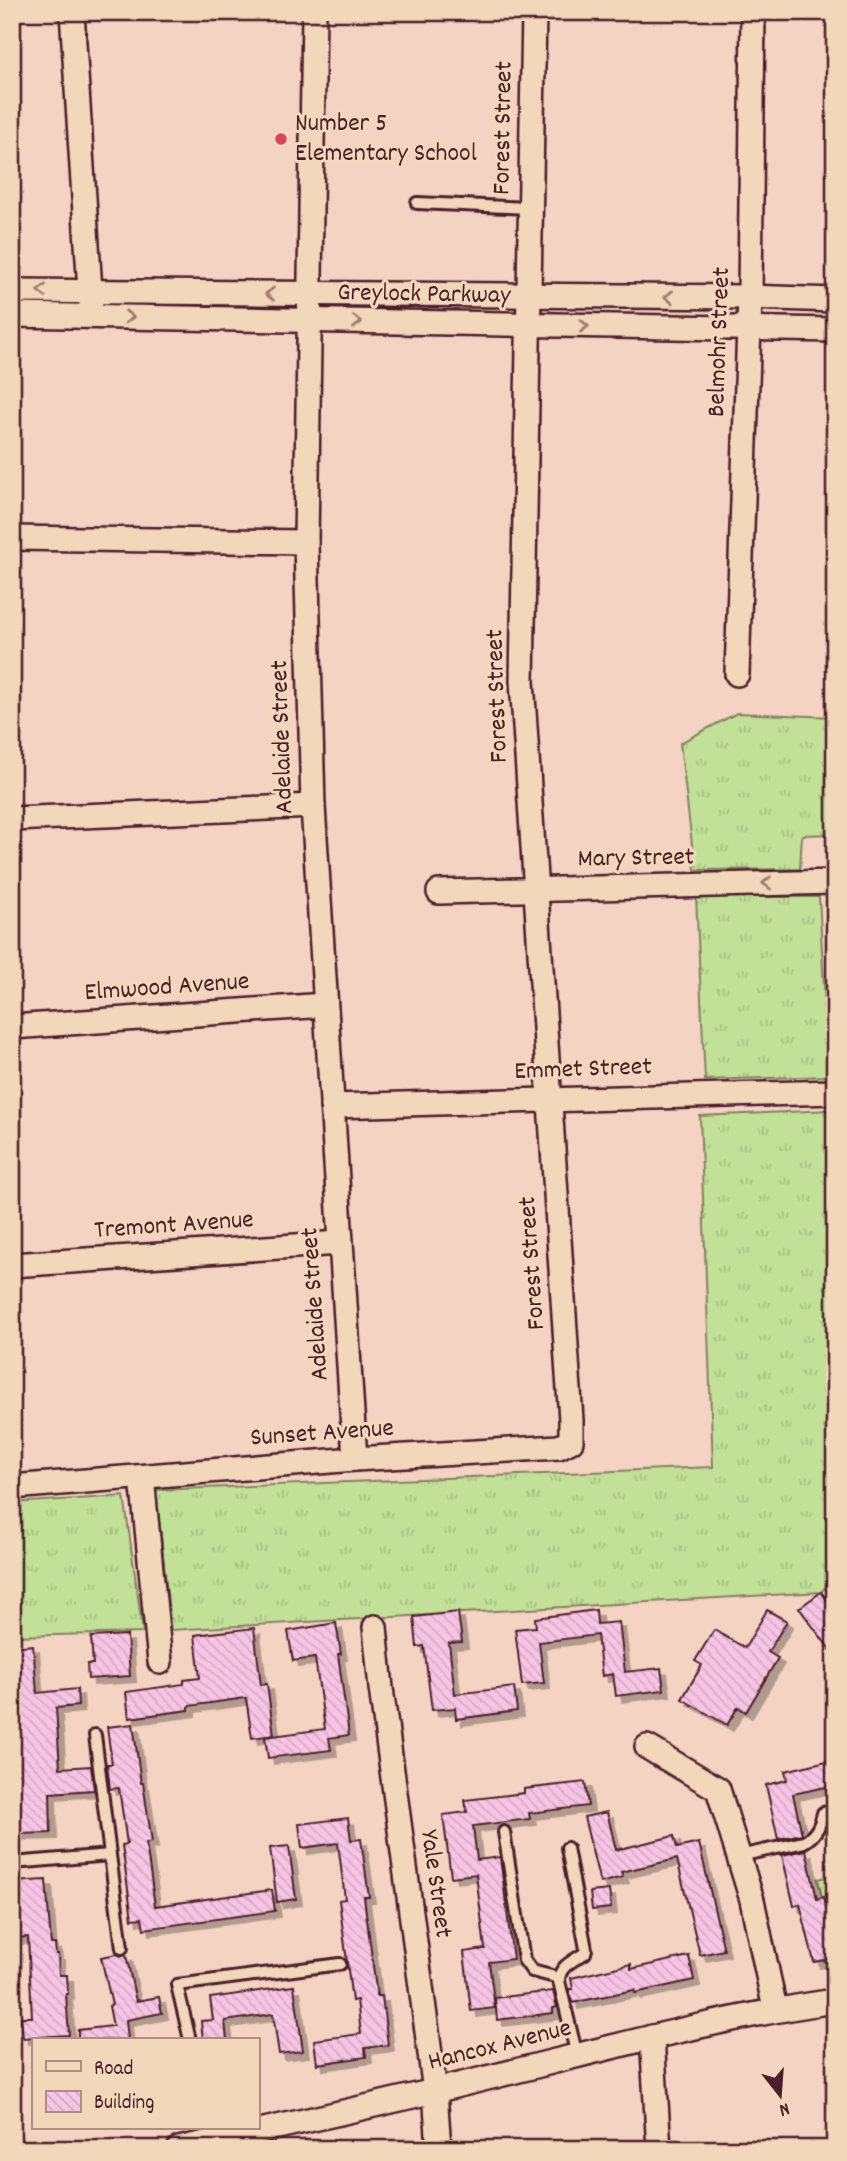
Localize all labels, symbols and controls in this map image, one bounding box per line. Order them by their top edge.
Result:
street label: Forest Street [484,60,524,195]
place label: Number 5 Elementary School [295,106,477,173]
marker: Number 5 Elementary School [273,131,289,147]
street label: Belmohr Street [699,266,741,418]
street label: Greylock Parkway [337,275,511,315]
one-way arrow [36,283,47,299]
one-way arrow [264,286,274,302]
one-way arrow [663,289,673,305]
one-way arrow [124,310,135,325]
one-way arrow [352,314,363,329]
one-way arrow [580,318,590,334]
street label: Forest Street [477,628,519,764]
street label: Adelaide Street [262,659,304,814]
street label: Mary Street [577,839,695,879]
one-way arrow [761,876,772,891]
street label: Elmwood Avenue [83,964,251,1012]
street label: Emmet Street [514,1049,653,1091]
street label: Forest Street [510,1195,556,1331]
street label: Tremont Avenue [93,1202,255,1250]
street label: Adelaide Street [292,1226,340,1382]
street label: Sunset Avenue [249,1411,395,1457]
street label: Yale Street [409,1828,461,1941]
street label: Hancox Avenue [425,2010,575,2082]
legend [32,2038,259,2130]
text: Road [94,2055,133,2085]
north arrow [746,2060,816,2130]
text: Building [94,2089,154,2119]
text: N [776,2094,792,2122]

